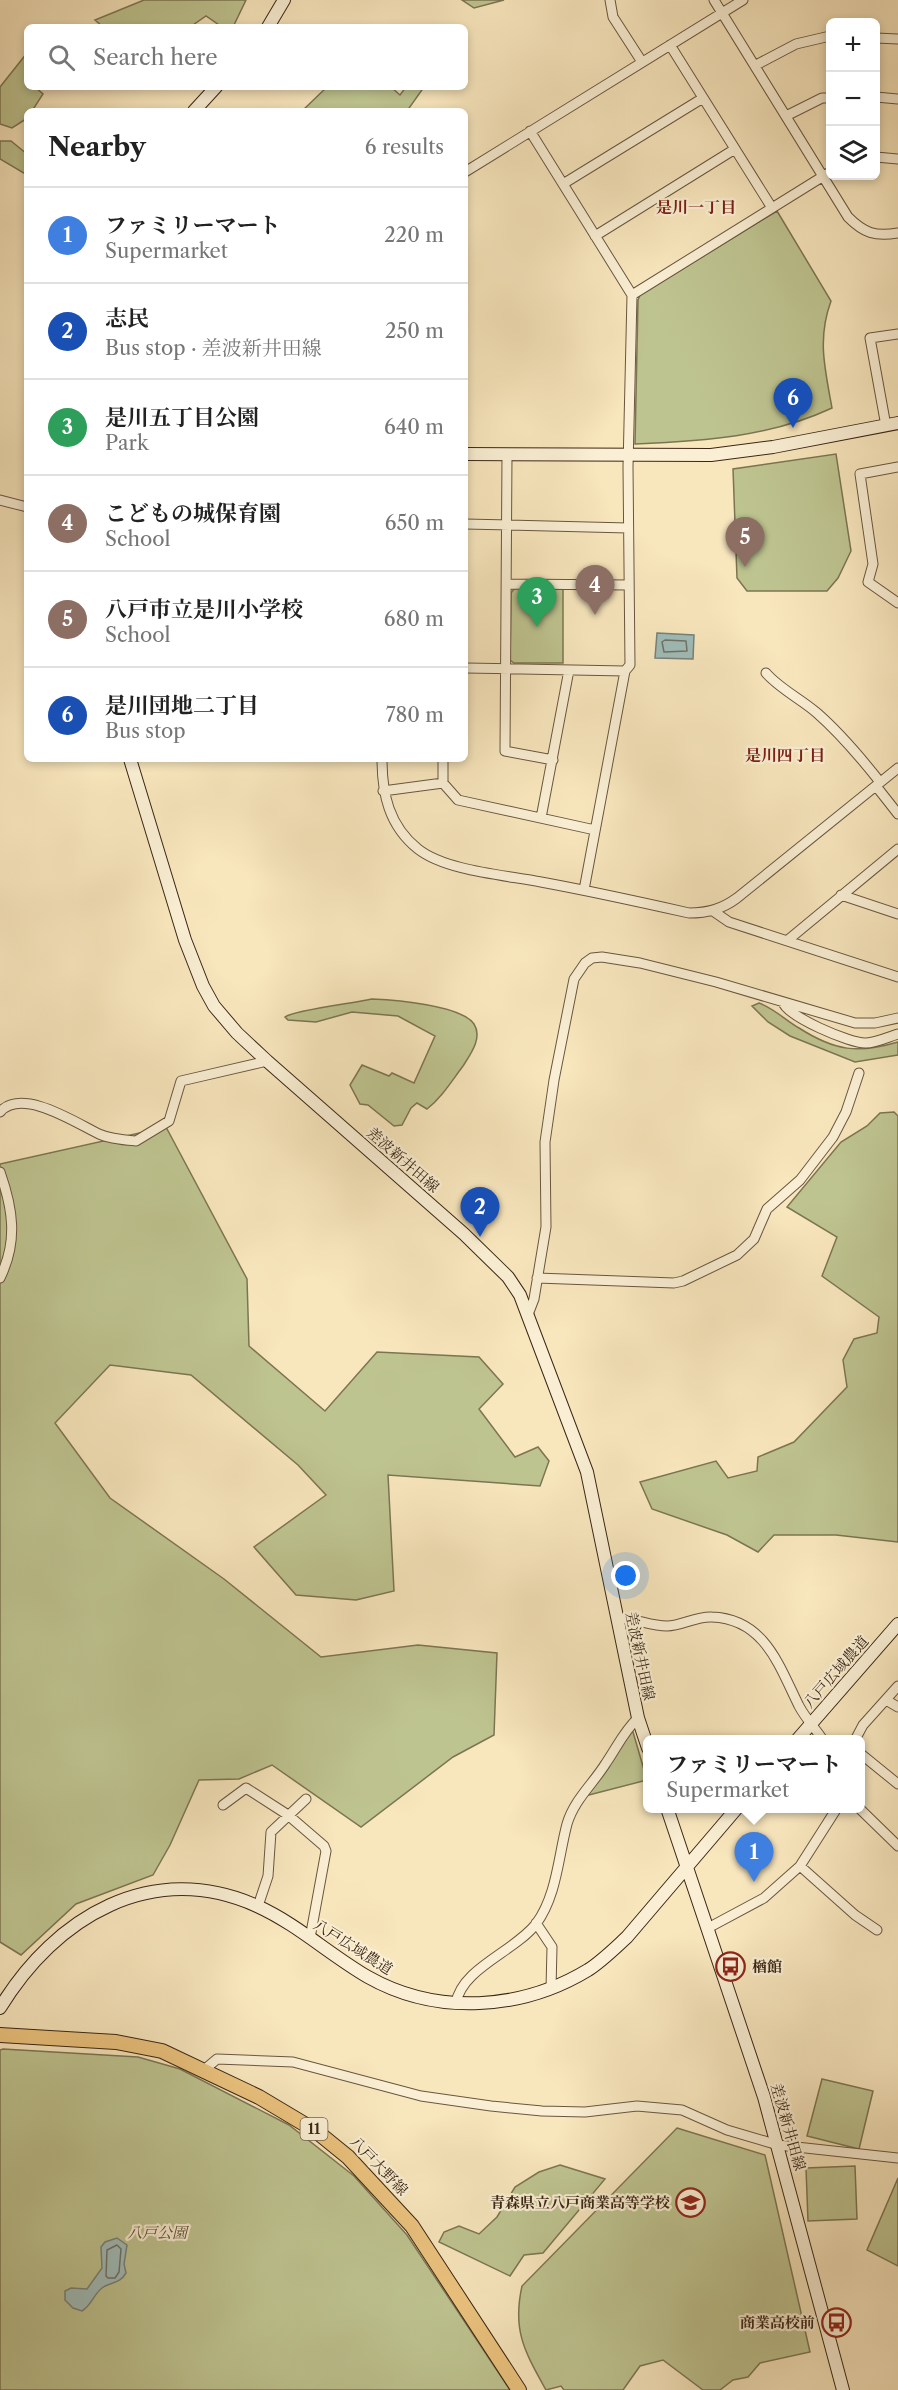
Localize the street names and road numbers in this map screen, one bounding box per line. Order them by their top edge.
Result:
street label: 差波新井田線 [363,1123,444,1196]
street label: 差波新井田線 [622,1610,659,1702]
street label: 八戸広域農道 [799,1631,872,1712]
street label: 八戸広域農道 [310,1915,396,1978]
street label: 差波新井田線 [767,2081,810,2173]
road number: 11 [300,2118,328,2140]
street label: 八戸大野線 [346,2132,412,2199]

